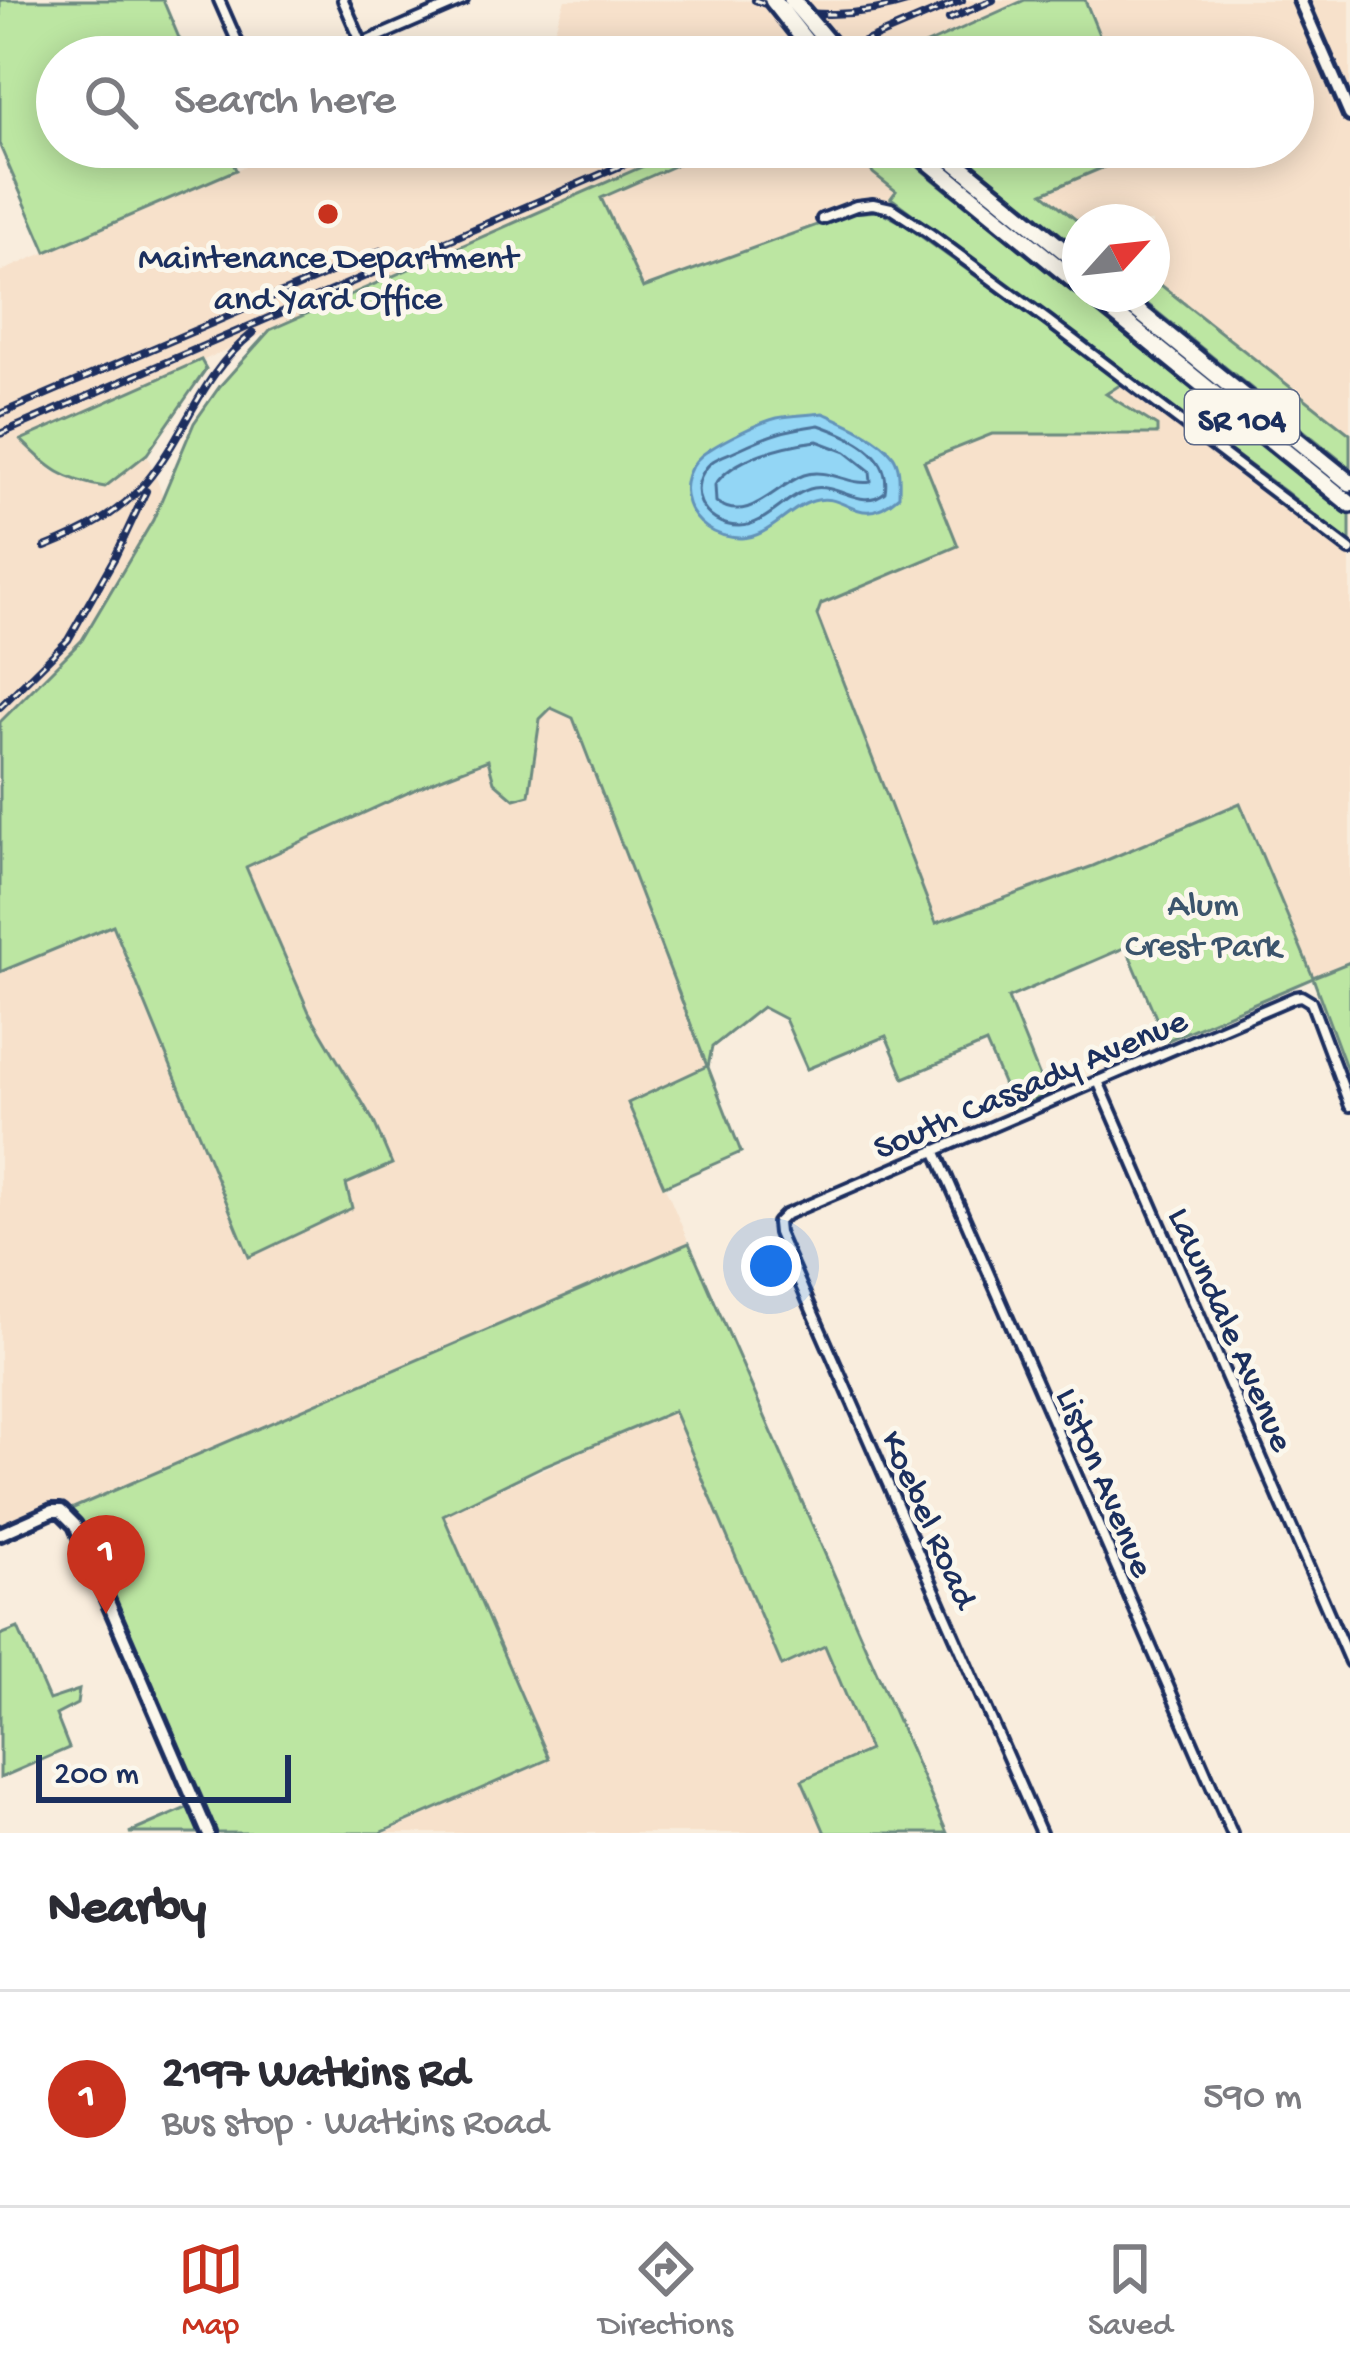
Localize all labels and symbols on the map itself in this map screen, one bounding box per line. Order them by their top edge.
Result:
marker: Maintenance Department and Yard Office [315,201,341,227]
north arrow [1062,204,1170,312]
place label: Maintenance Department and Yard Office [138,239,521,323]
road number: SR 104 [1185,390,1299,444]
park label: Alum Crest Park [1125,886,1284,970]
street label: South Cassady Avenue [868,1001,1195,1173]
street label: Lawndale Avenue [1155,1202,1301,1460]
your location [741,1236,801,1296]
street label: Liston Avenue [1043,1382,1161,1585]
street label: Koebel Road [868,1425,985,1619]
pin: 1 [67,1515,145,1614]
scale bar [36,1749,291,1802]

